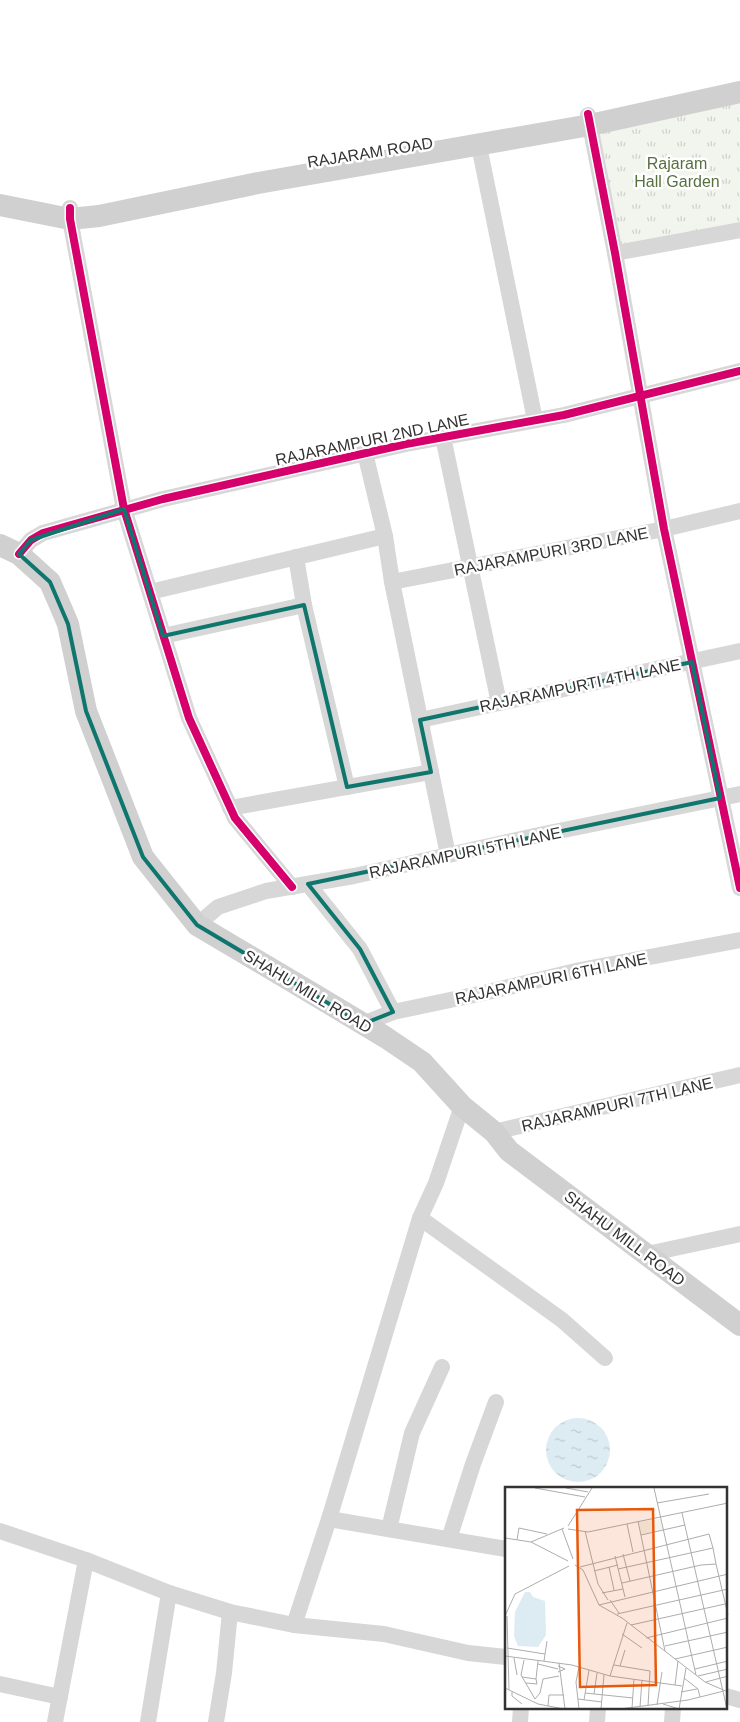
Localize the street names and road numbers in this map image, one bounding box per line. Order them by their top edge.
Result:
street label: RAJARAM ROAD [306,134,434,171]
street label: RAJARAMPURI 2ND LANE [274,411,470,468]
street label: RAJARAMPURI 3RD LANE [453,524,650,579]
street label: RAJARAMPURTI 4TH LANE [478,656,682,715]
street label: RAJARAMPURI 5TH LANE [368,824,563,881]
street label: SHAHU MILL ROAD [241,947,375,1036]
street label: RAJARAMPURI 6TH LANE [454,950,649,1007]
street label: RAJARAMPURI 7TH LANE [520,1074,714,1135]
street label: SHAHU MILL ROAD [561,1188,688,1289]

